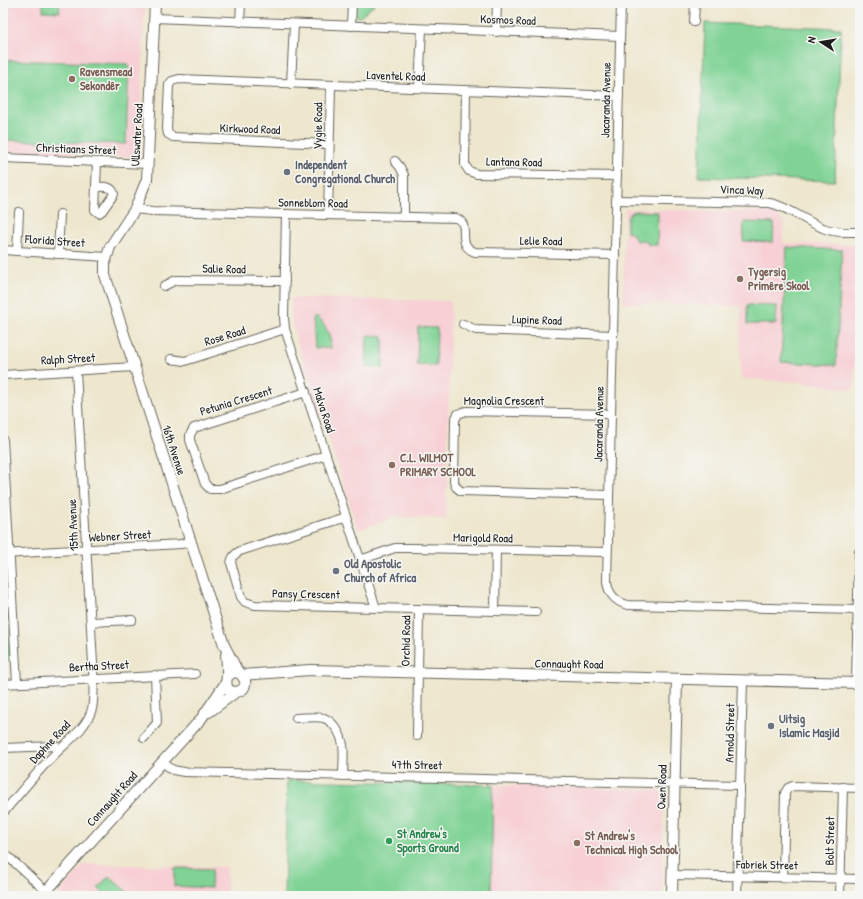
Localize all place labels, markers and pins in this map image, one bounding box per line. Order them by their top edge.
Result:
place label: Ravensmead Sekondêr [80,63,132,94]
marker: Ravensmead Sekondêr [67,74,77,84]
place label: Independent Congregational Church [295,156,396,188]
marker: Independent Congregational Church [282,167,292,177]
place label: Tygersig Primêre Skool [747,263,810,294]
marker: Tygersig Primêre Skool [735,274,745,284]
place label: C.L. WILMOT PRIMARY SCHOOL [400,449,477,480]
marker: C.L. WILMOT PRIMARY SCHOOL [387,460,397,470]
place label: Old Apostolic Church of Africa [344,555,417,586]
marker: Old Apostolic Church of Africa [331,566,341,576]
place label: Uitsig Islamic Masjid [779,710,840,741]
marker: Uitsig Islamic Masjid [766,721,776,731]
place label: St Andrew's Sports Ground [397,825,459,857]
place label: St Andrew's Technical High School [584,827,679,859]
marker: St Andrew's Sports Ground [384,836,394,846]
marker: St Andrew's Technical High School [572,838,582,848]

